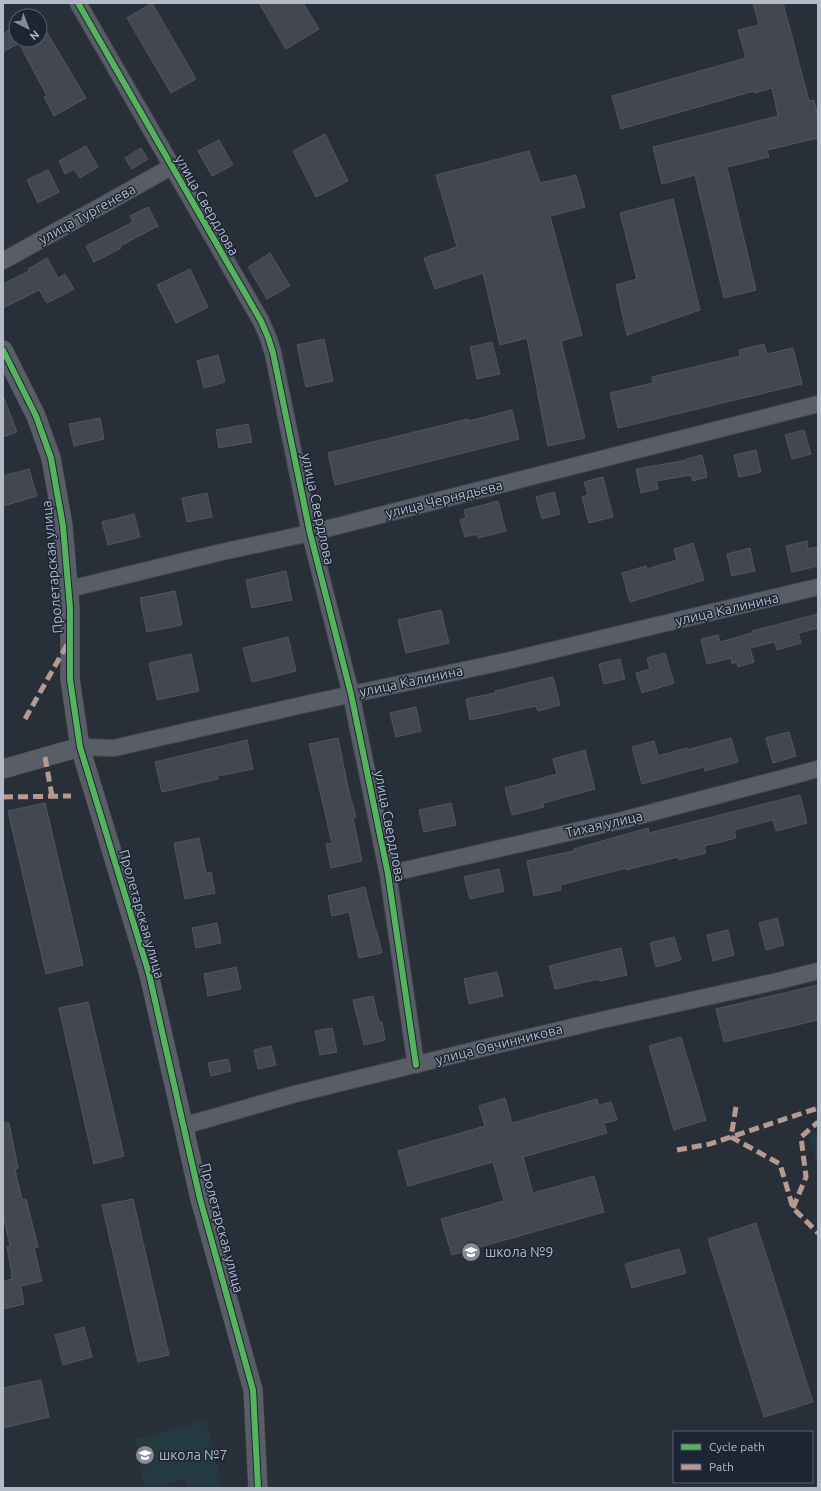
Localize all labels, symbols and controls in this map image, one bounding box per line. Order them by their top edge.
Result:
north arrow [8,8,48,48]
text: N [28,28,42,43]
street label: улица Свердлова [172,152,242,258]
street label: улица Тургенева [36,181,138,247]
street label: улица Свердлова [298,452,338,566]
street label: улица Чернядьева [384,477,504,521]
street label: Пролетарская улица [38,500,66,634]
street label: улица Калинина [674,589,780,629]
street label: улица Калинина [358,662,464,700]
street label: улица Свердлова [371,769,409,883]
street label: Тихая улица [564,807,644,841]
street label: Пролетарская улица [116,848,168,980]
street label: улица Овчинникова [434,1020,564,1068]
street label: Пролетарская улица [197,1161,247,1295]
school or university icon: школа №9 [460,1241,482,1263]
place label: школа №9 [485,1244,553,1260]
legend [673,1431,813,1483]
text: Cycle path [709,1440,765,1453]
school or university icon: школа №7 [134,1444,156,1466]
place label: школа №7 [159,1447,227,1463]
text: Path [709,1460,734,1473]

